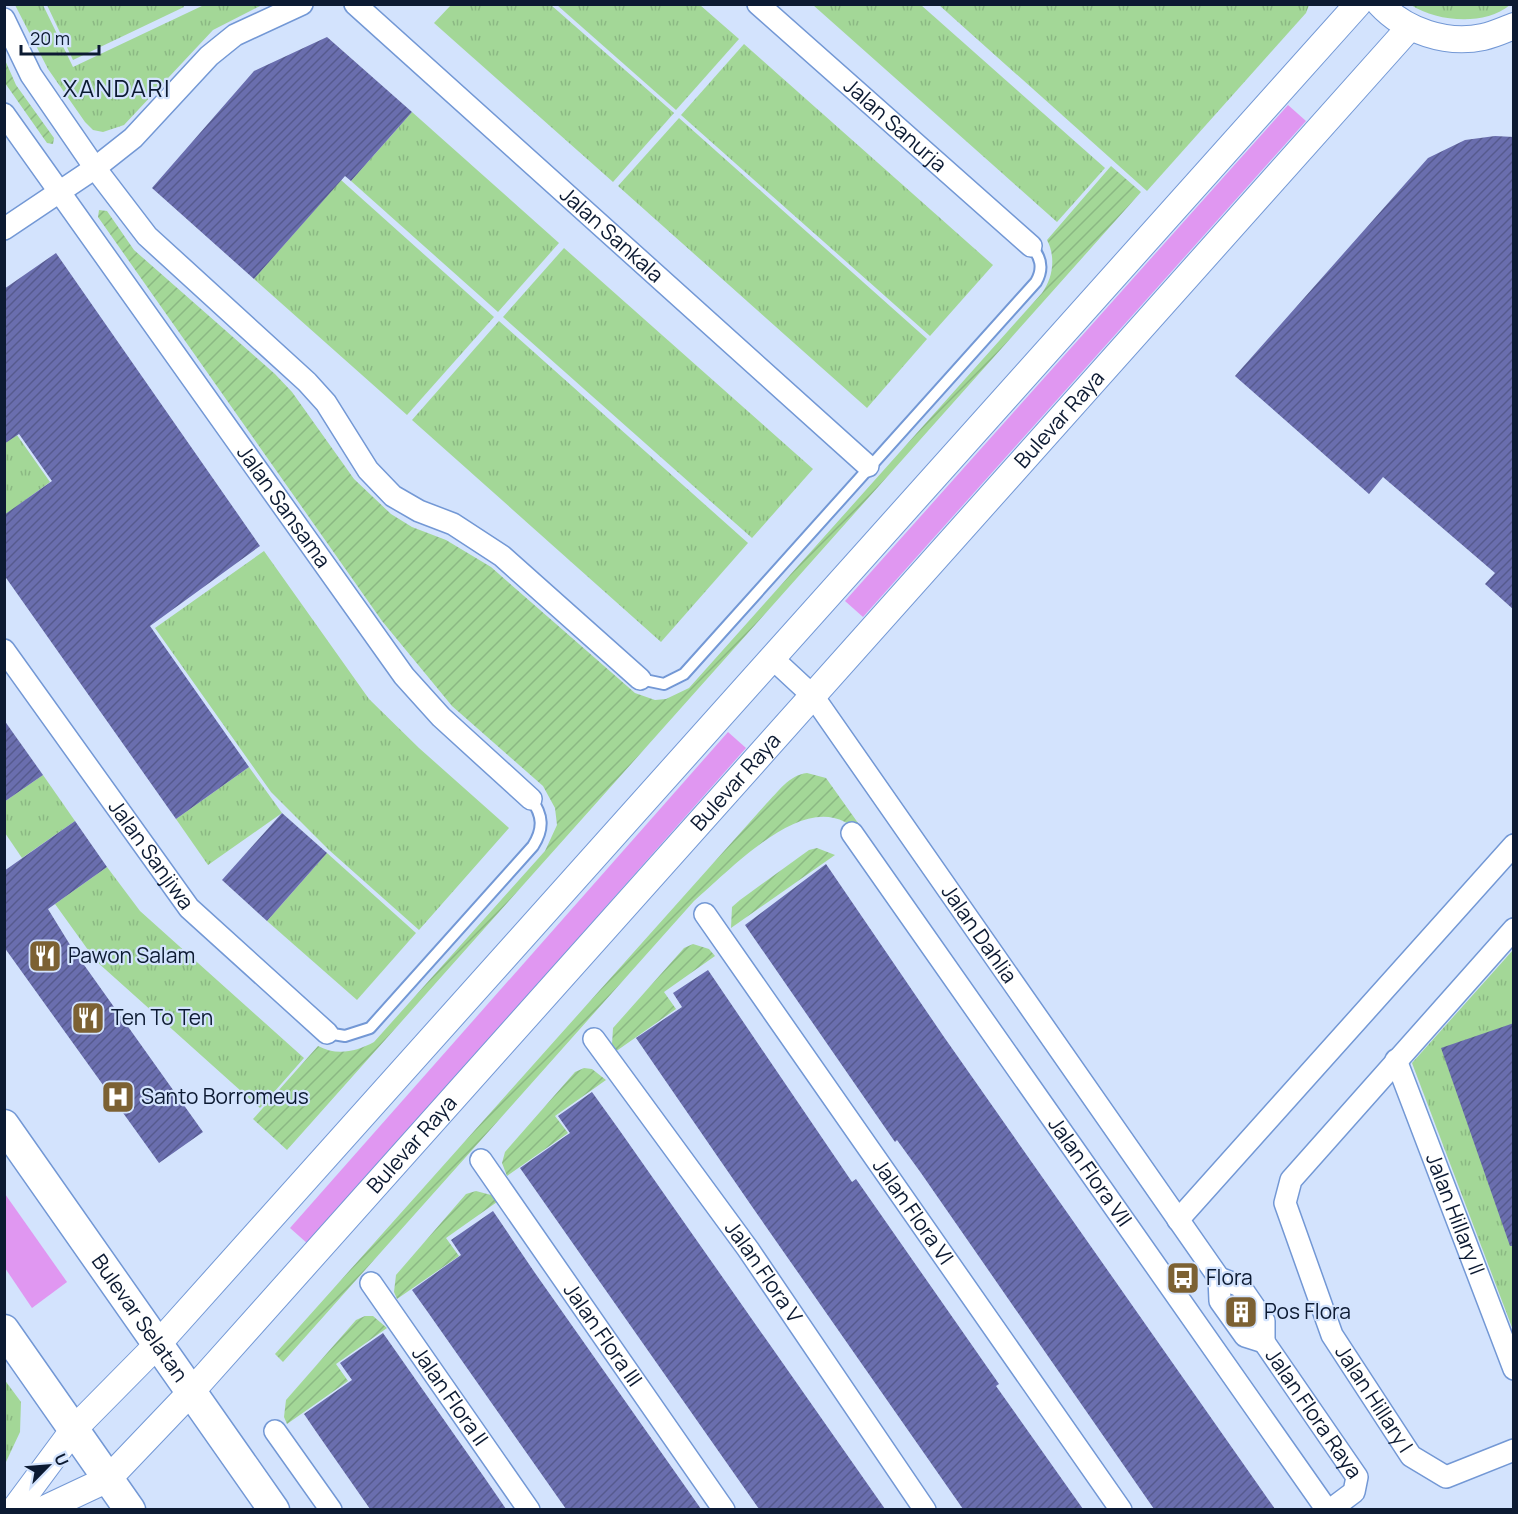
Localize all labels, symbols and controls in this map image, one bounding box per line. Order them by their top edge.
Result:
scale bar [21,18,99,56]
text: 20 m [30,26,70,50]
district label: XANDARI [63,71,171,104]
street label: Jalan Sanurja [838,71,953,178]
street label: Jalan Sankala [554,180,670,288]
street label: Bulevar Raya [1008,364,1110,474]
street label: Jalan Sansama [231,439,337,573]
street label: Bulevar Raya [684,726,786,836]
street label: Jalan Sanjiwa [103,794,201,915]
street label: Jalan Dahlia [936,878,1024,988]
restaurant icon: Pawon Salam [27,938,63,974]
place label: Pawon Salam [68,941,195,969]
restaurant icon: Ten To Ten [70,1000,106,1036]
place label: Ten To Ten [111,1003,213,1031]
hospital icon: Santo Borromeus [100,1079,136,1115]
place label: Santo Borromeus [141,1082,309,1110]
street label: Bulevar Raya [360,1089,462,1199]
street label: Jalan Flora VII [1042,1111,1139,1232]
street label: Jalan Hillary II [1420,1149,1492,1279]
street label: Jalan Flora VI [867,1153,960,1270]
street label: Jalan Flora V [719,1215,809,1328]
street label: Bulevar Selatan [86,1248,195,1387]
bus stop icon: Flora [1165,1260,1201,1296]
place label: Flora [1206,1263,1253,1291]
street label: Jalan Flora III [557,1277,649,1392]
building icon: Pos Flora [1223,1294,1259,1330]
place label: Pos Flora [1264,1297,1351,1325]
street label: Jalan Hillary I [1329,1339,1420,1458]
street label: Jalan Flora II [406,1340,495,1451]
street label: Jalan Flora Raya [1259,1342,1369,1484]
north arrow [18,1436,78,1496]
text: U [49,1450,74,1470]

